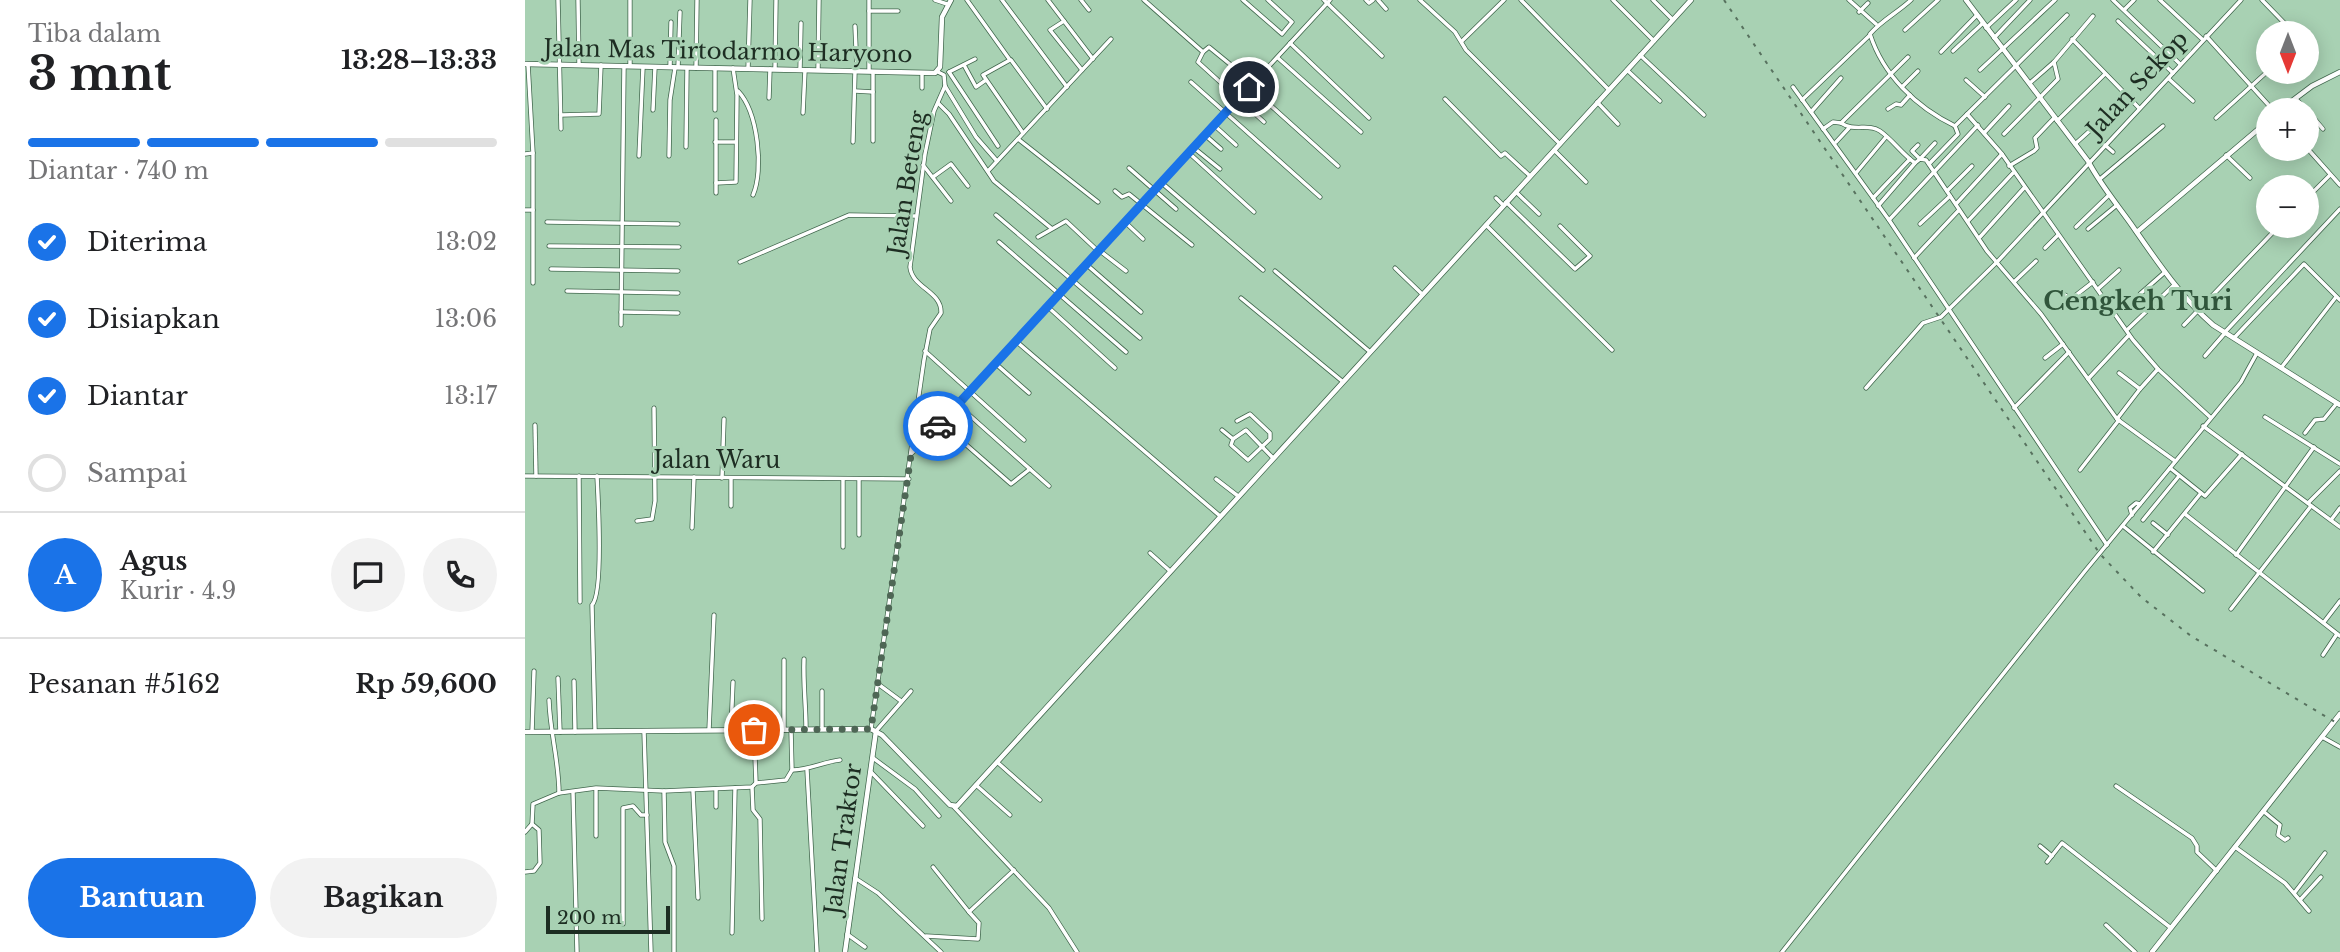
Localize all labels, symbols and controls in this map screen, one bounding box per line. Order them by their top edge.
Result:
text: Tiba dalam [28,20,161,48]
north arrow [2256,21,2319,84]
map controls [2256,21,2319,238]
street label: Jalan Sekop [2078,25,2194,145]
street label: Jalan Mas Tirtodarmo Haryono [540,34,913,68]
text: 13:28–13:33 [341,44,497,76]
text: 3 mnt [28,45,171,102]
pin [1219,57,1279,117]
icon: home [1230,68,1268,106]
button: + [2256,98,2319,161]
street label: Jalan Beteng [881,108,932,260]
text: Diantar · 740 m [28,157,209,185]
button: − [2256,175,2319,238]
icon: check [28,223,66,261]
text: Diterima [87,226,207,258]
text: 13:02 [435,228,497,256]
district label: Cengkeh Turi [2043,285,2233,317]
icon: check [28,300,66,338]
text: Disiapkan [87,303,220,335]
text: 13:06 [435,305,497,333]
icon: check [28,377,66,415]
text: Diantar [87,380,188,412]
text: 13:17 [444,382,497,410]
courier [903,391,973,461]
icon: car [919,407,957,445]
street label: Jalan Waru [651,446,780,474]
text: Sampai [87,457,187,489]
button: chat [331,538,405,612]
button: phone [423,538,497,612]
text: Agus [120,545,187,577]
text: A [54,559,76,591]
text: Kurir · 4.9 [120,577,236,605]
text: Pesanan #5162 [28,668,220,700]
text: Rp 59,600 [355,668,497,700]
pin [724,700,784,760]
icon: bag [735,711,773,749]
street label: Jalan Traktor [818,762,867,919]
button: Bantuan [28,858,256,938]
button: Bagikan [270,858,497,938]
scale bar [546,903,670,935]
text: 200 m [557,906,622,929]

